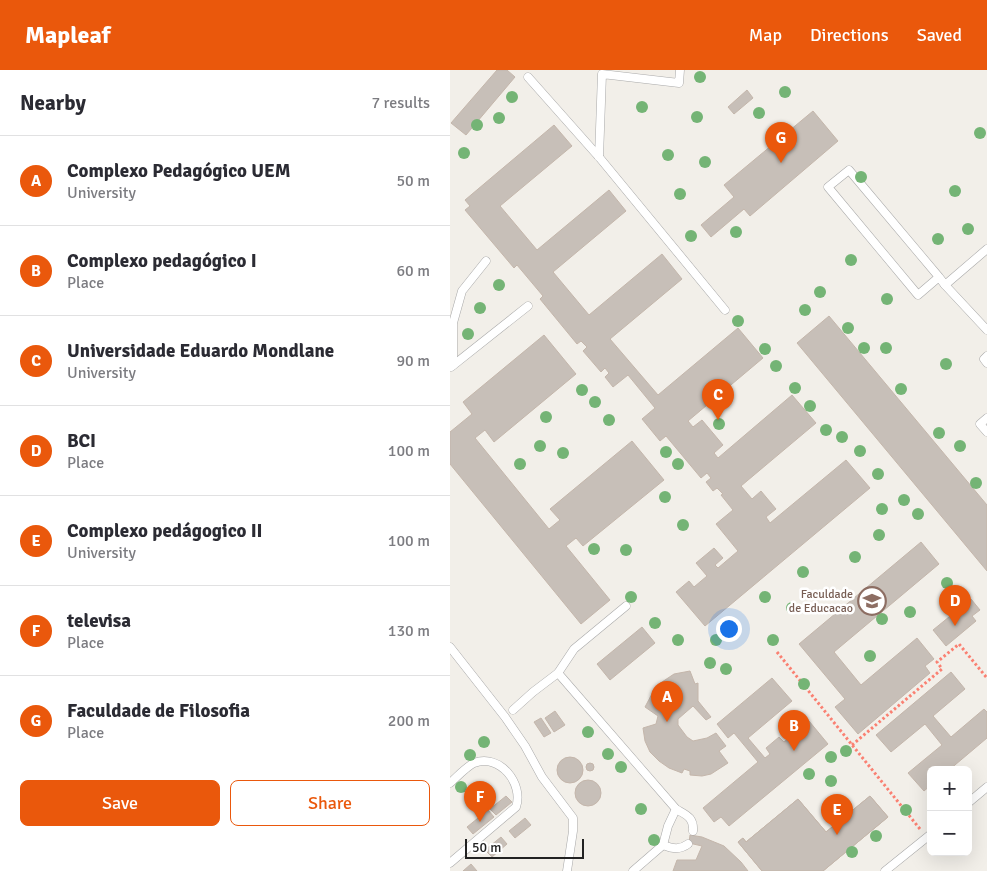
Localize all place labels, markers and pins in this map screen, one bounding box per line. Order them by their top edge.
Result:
pin: G [765,122,797,163]
pin: C [702,379,734,420]
pin: D [939,585,971,626]
school or university icon: Faculdade de Educacao [857,586,887,616]
place label: Faculdade de Educacao [789,587,853,616]
pin: A [651,681,683,722]
pin: B [778,710,810,751]
pin: F [464,781,496,822]
pin: E [821,794,853,835]

